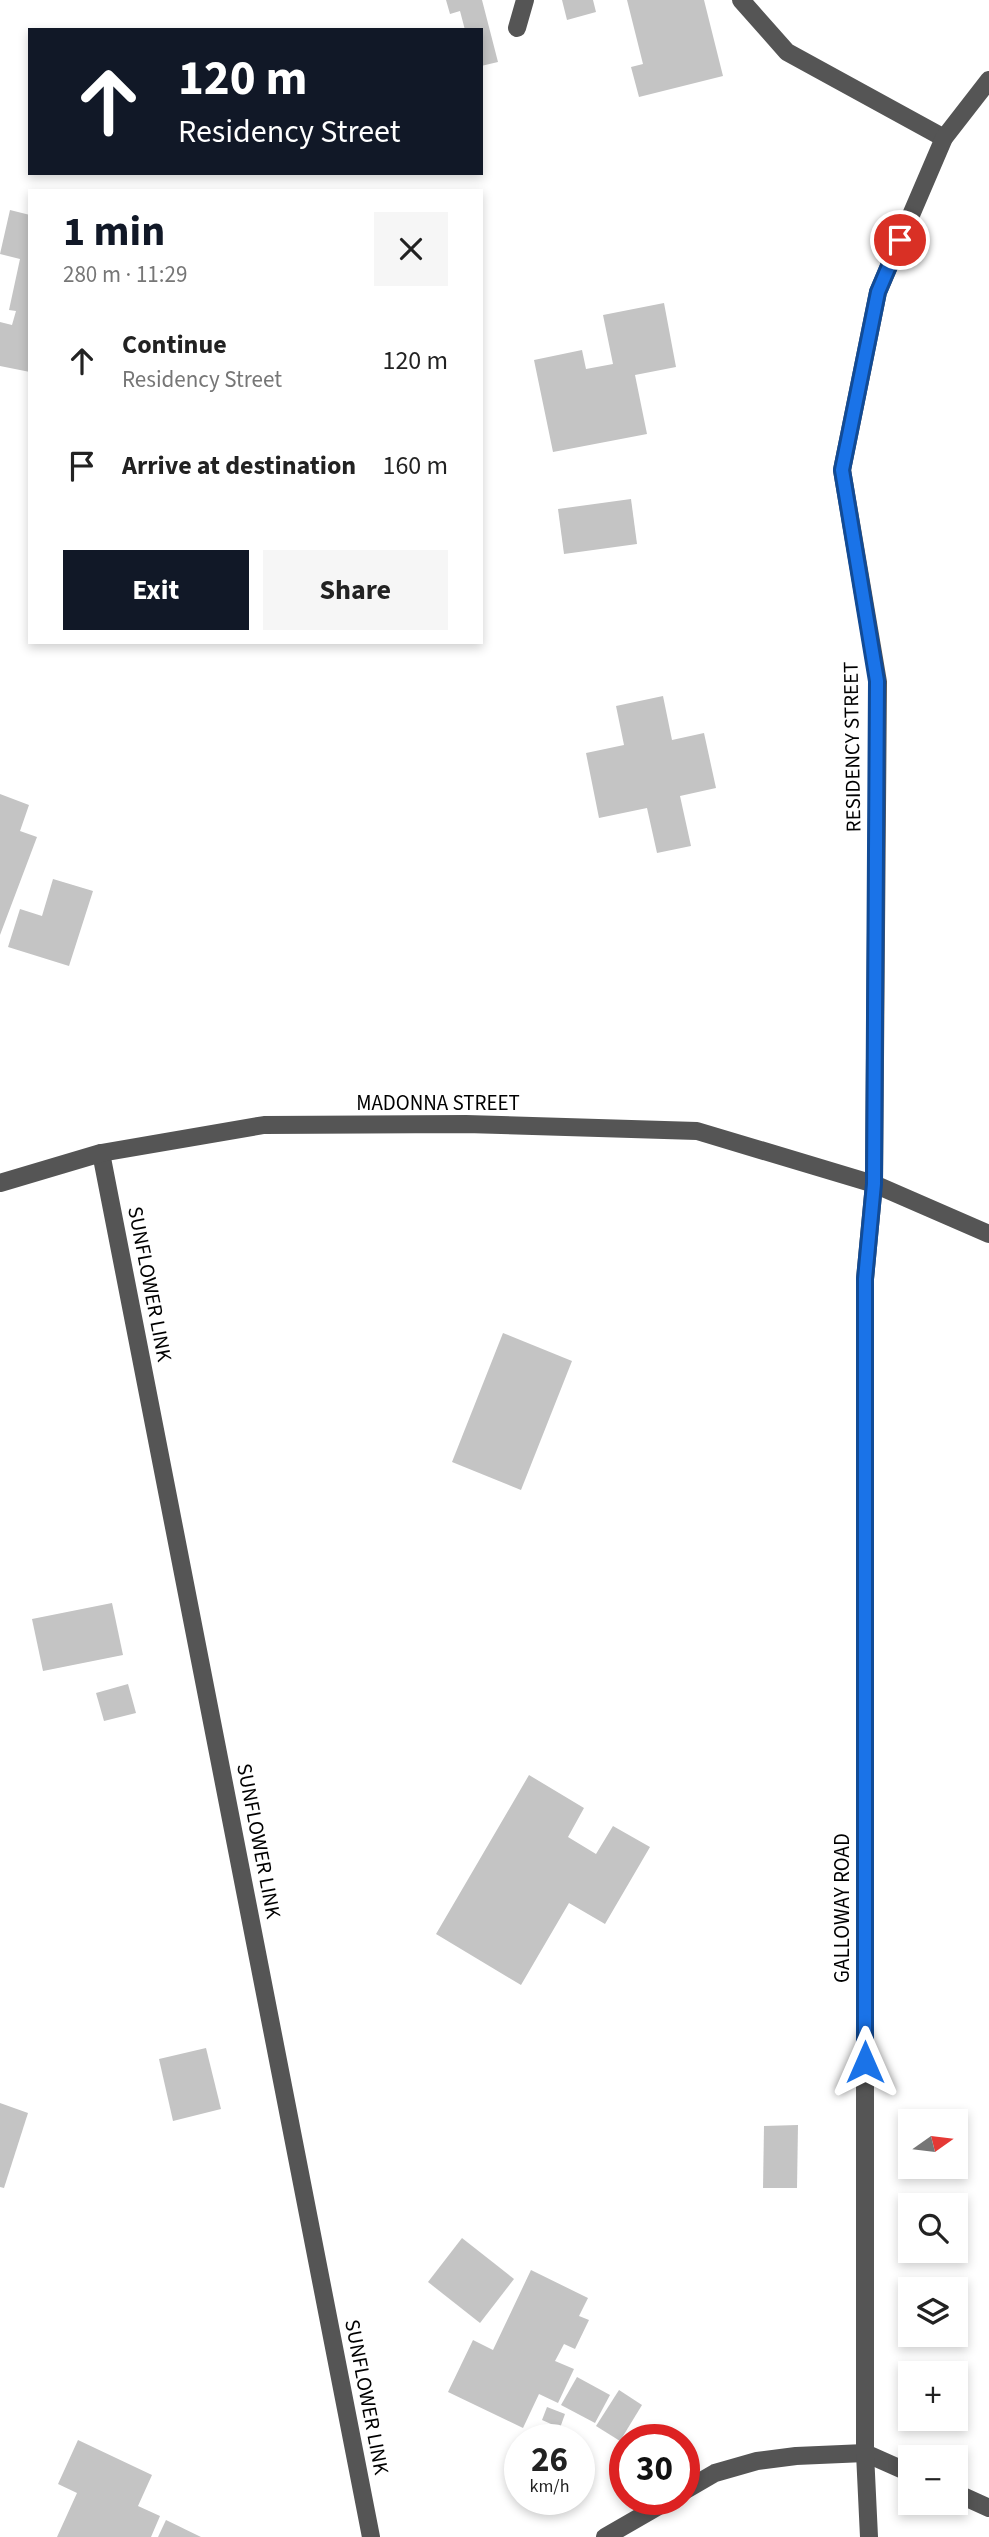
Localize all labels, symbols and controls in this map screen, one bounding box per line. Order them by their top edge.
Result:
text: 120 m [178,44,307,114]
icon: ahead [63,56,154,147]
text: Residency Street [178,109,401,155]
text: 1 min [63,202,165,262]
pin [870,210,930,270]
button: close [374,212,448,286]
icon: arrive [881,221,919,259]
text: 280 m · 11:29 [63,258,187,291]
text: Continue [122,326,227,363]
icon: ahead [63,342,101,380]
text: 120 m [382,342,448,379]
text: Residency Street [122,363,282,396]
icon: arrive [63,447,101,485]
text: Arrive at destination [122,447,356,484]
text: 160 m [382,447,448,484]
button: Exit [63,550,249,630]
button: Share [263,550,448,630]
street label: RESIDENCY STREET [836,661,868,833]
street label: MADONNA STREET [356,1088,520,1118]
street label: SUNFLOWER LINK [120,1204,180,1365]
street label: SUNFLOWER LINK [229,1761,289,1922]
street label: GALLOWAY ROAD [827,1833,857,1983]
position arrow [828,2025,902,2099]
north arrow [898,2109,968,2179]
map controls [898,2109,968,2515]
button: search [898,2193,968,2263]
button: layers [898,2277,968,2347]
street label: SUNFLOWER LINK [337,2317,397,2478]
button: + [898,2361,968,2431]
speed limit sign: 30 [609,2424,700,2515]
text: 26 [531,2435,568,2485]
button: − [898,2445,968,2515]
text: km/h [530,2474,569,2499]

